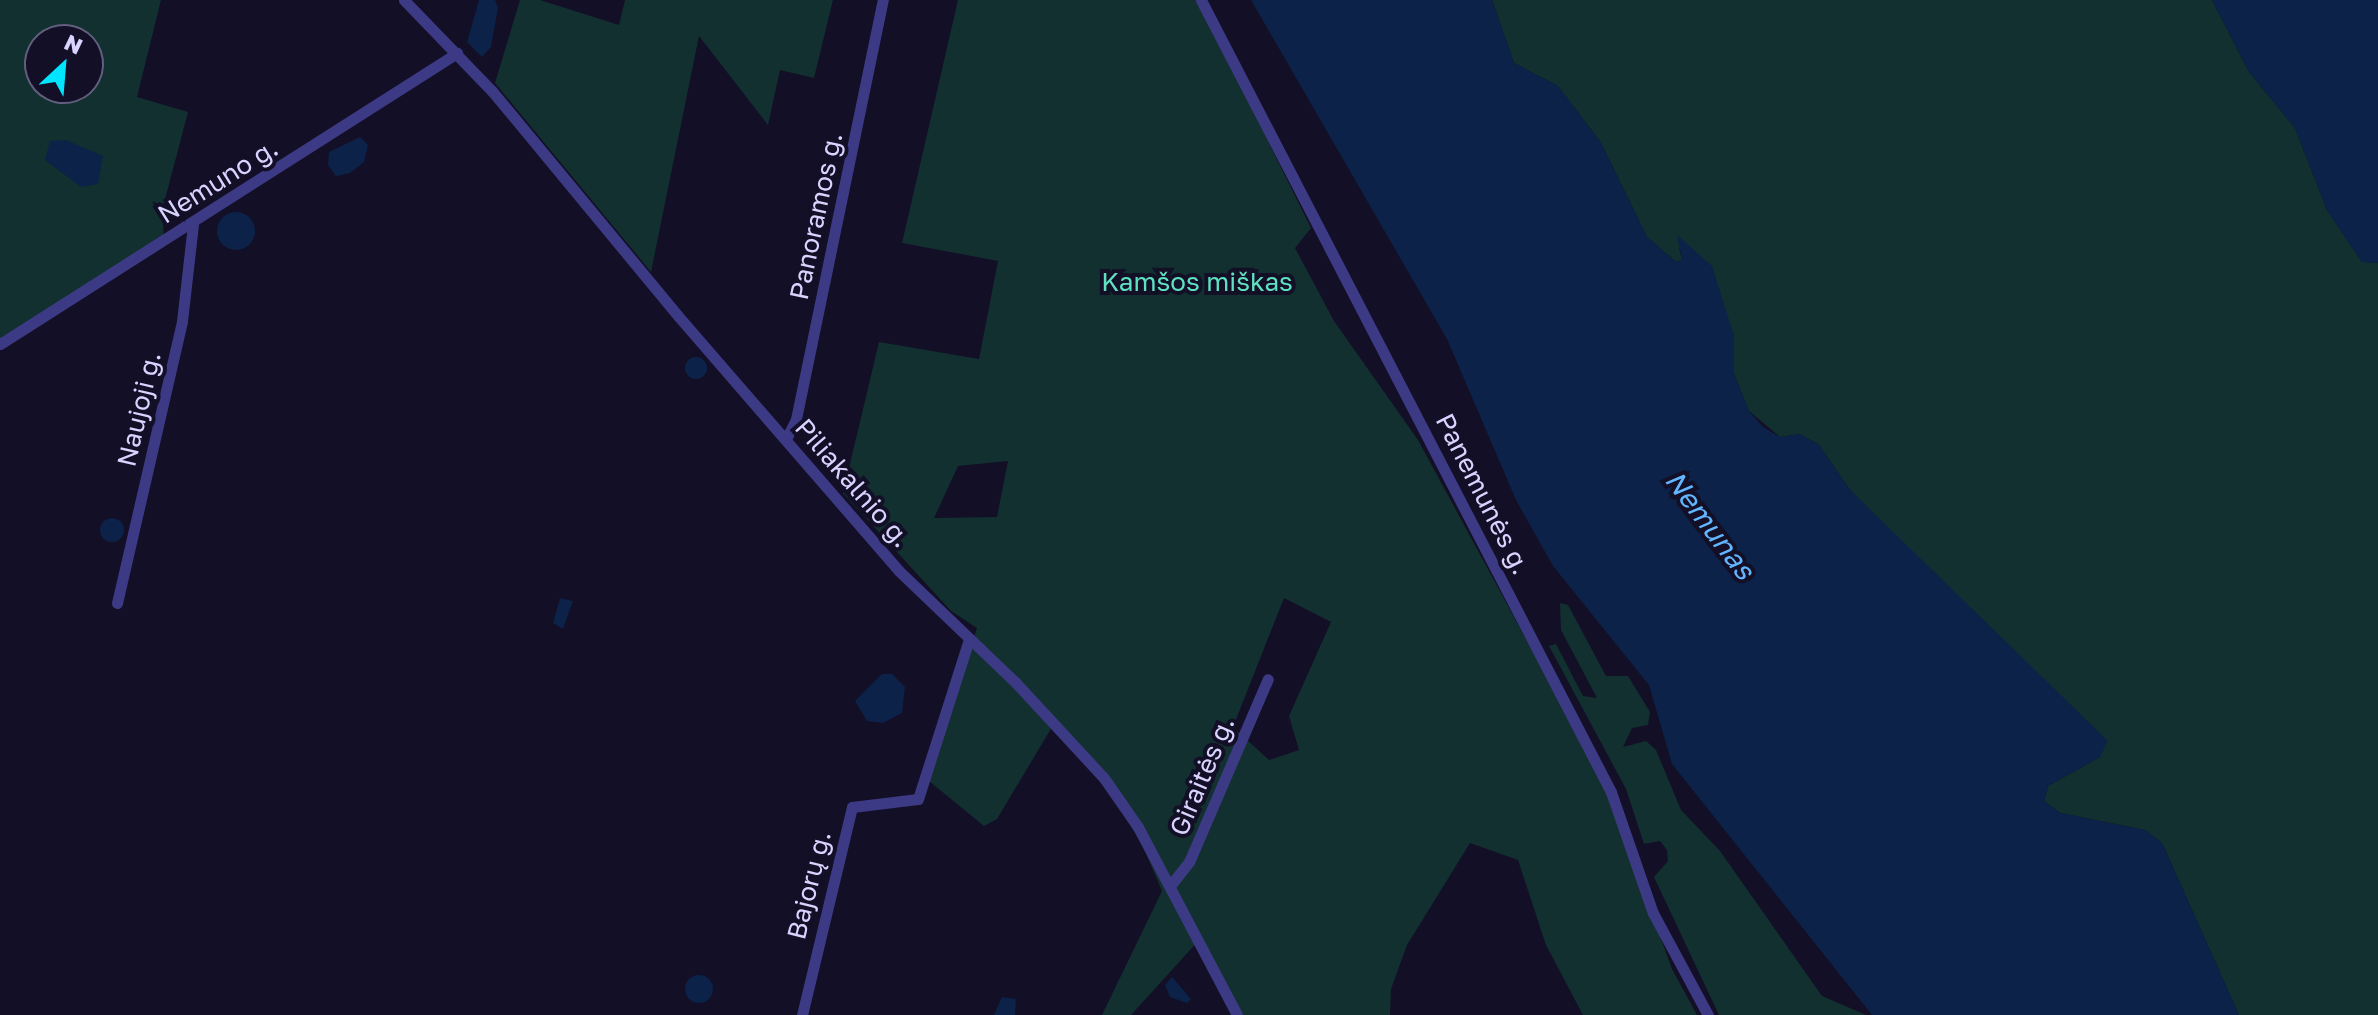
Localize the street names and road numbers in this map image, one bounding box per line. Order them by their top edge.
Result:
street label: Panoramos g. [783,129,849,303]
street label: Nemuno g. [152,132,284,230]
street label: Naujoji g. [111,349,167,469]
street label: Panemunės g. [1429,408,1537,580]
street label: Piliakalnio g. [789,412,917,554]
street label: Giraitės g. [1163,712,1241,840]
street label: Bajorų g. [780,827,838,943]

